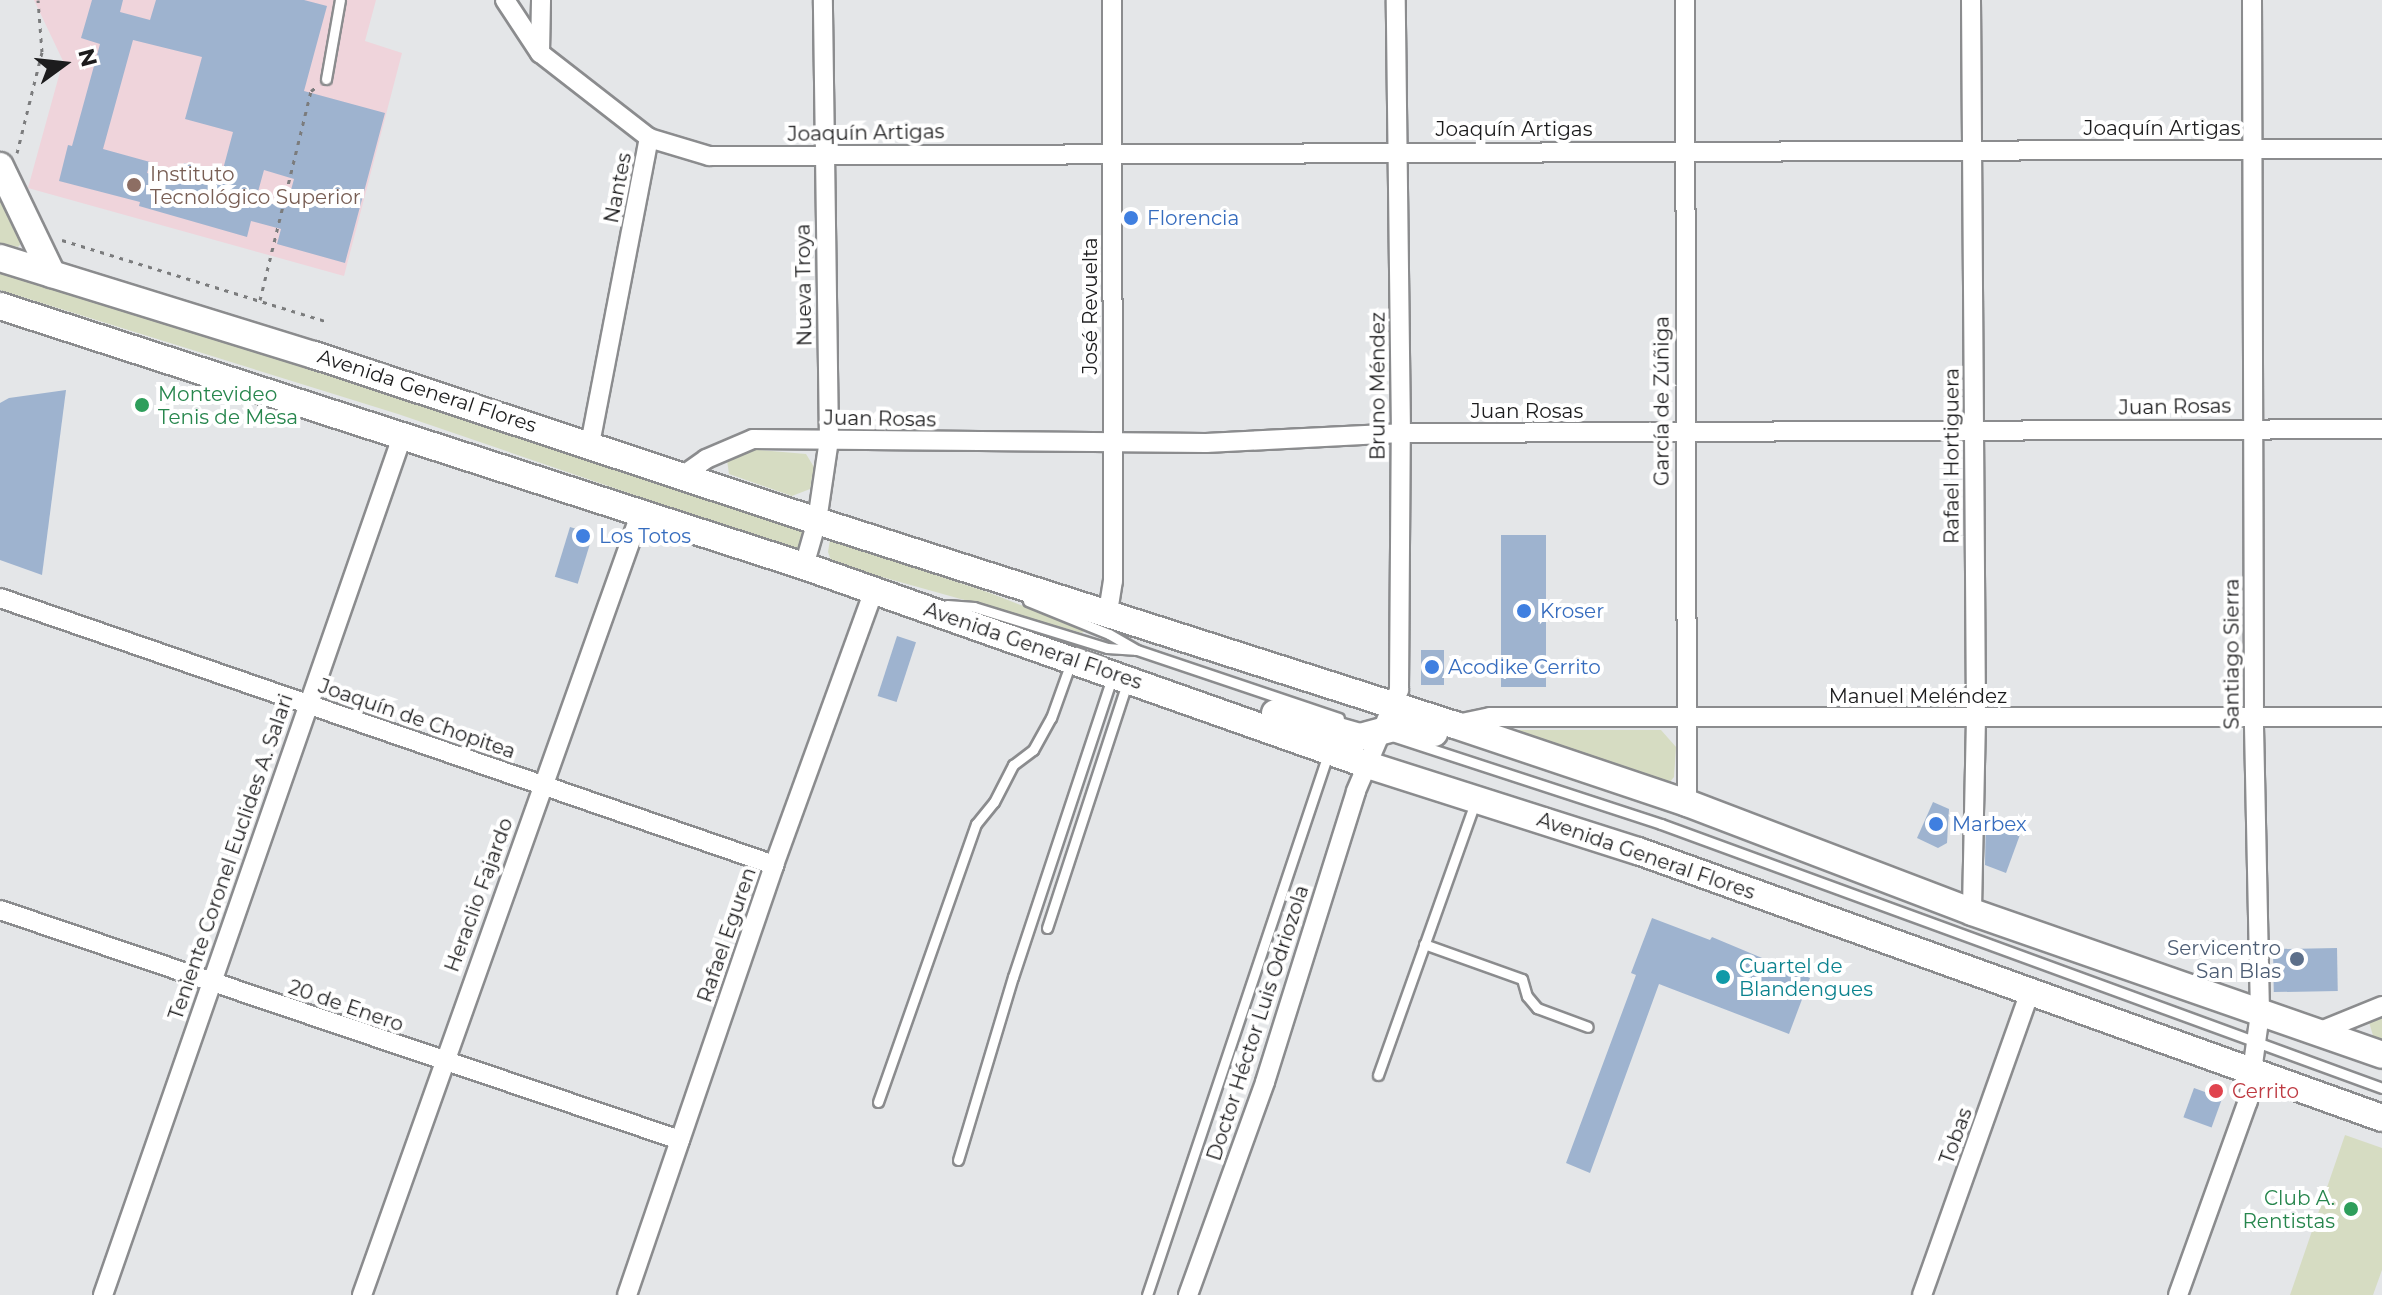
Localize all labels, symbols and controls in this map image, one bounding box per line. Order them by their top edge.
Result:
north arrow [24,24,104,104]
text: N [72,46,103,70]
street label: Joaquín Artigas [2084,116,2240,140]
street label: Joaquín Artigas [1436,117,1592,141]
street label: Joaquín Artigas [787,120,945,146]
street label: Nantes [599,151,637,225]
place label: Instituto Tecnológico Superior [150,162,361,209]
marker: Instituto Tecnológico Superior [125,176,143,194]
place label: Florencia [1147,206,1239,230]
marker: Florencia [1122,209,1140,227]
street label: Nueva Troya [791,224,817,346]
street label: José Revuelta [1078,237,1102,375]
street label: Bruno Méndez [1366,312,1390,460]
street label: García de Zúñiga [1650,316,1674,486]
street label: Avenida General Flores [314,344,540,438]
street label: Rafael Hortiguera [1940,368,1964,544]
place label: Montevideo Tenis de Mesa [158,382,298,429]
street label: Juan Rosas [2119,394,2231,420]
marker: Montevideo Tenis de Mesa [133,396,151,414]
street label: Juan Rosas [1471,399,1583,423]
street label: Juan Rosas [824,406,936,432]
place label: Los Totos [599,524,691,548]
marker: Los Totos [574,527,592,545]
street label: Santiago Sierra [2220,578,2244,730]
street label: Avenida General Flores [921,597,1145,695]
place label: Kroser [1540,599,1604,623]
marker: Kroser [1515,602,1533,620]
place label: Acodike Cerrito [1448,655,1601,679]
marker: Acodike Cerrito [1423,658,1441,676]
street label: Joaquín de Chopitea [315,674,519,764]
street label: Manuel Meléndez [1829,684,2007,708]
street label: Teniente Coronel Euclides A. Salari [164,691,298,1023]
street label: Avenida General Flores [1534,807,1758,905]
place label: Marbex [1952,812,2027,836]
street label: Heraclio Fajardo [440,815,518,975]
marker: Marbex [1927,815,1945,833]
street label: Rafael Eguren [693,864,761,1006]
street label: Doctor Héctor Luis Odriozola [1202,882,1314,1164]
place label: Servicentro San Blas [2167,936,2281,983]
marker: Servicentro San Blas [2288,950,2306,968]
place label: Cuartel de Blandengues [1739,954,1873,1001]
marker: Cuartel de Blandengues [1714,968,1732,986]
street label: 20 de Enero [285,975,407,1037]
place label: Cerrito [2232,1079,2299,1103]
marker: Cerrito [2207,1082,2225,1100]
street label: Tobas [1935,1105,1977,1167]
place label: Club A. Rentistas [2242,1186,2335,1233]
marker: Club A. Rentistas [2342,1200,2360,1218]

